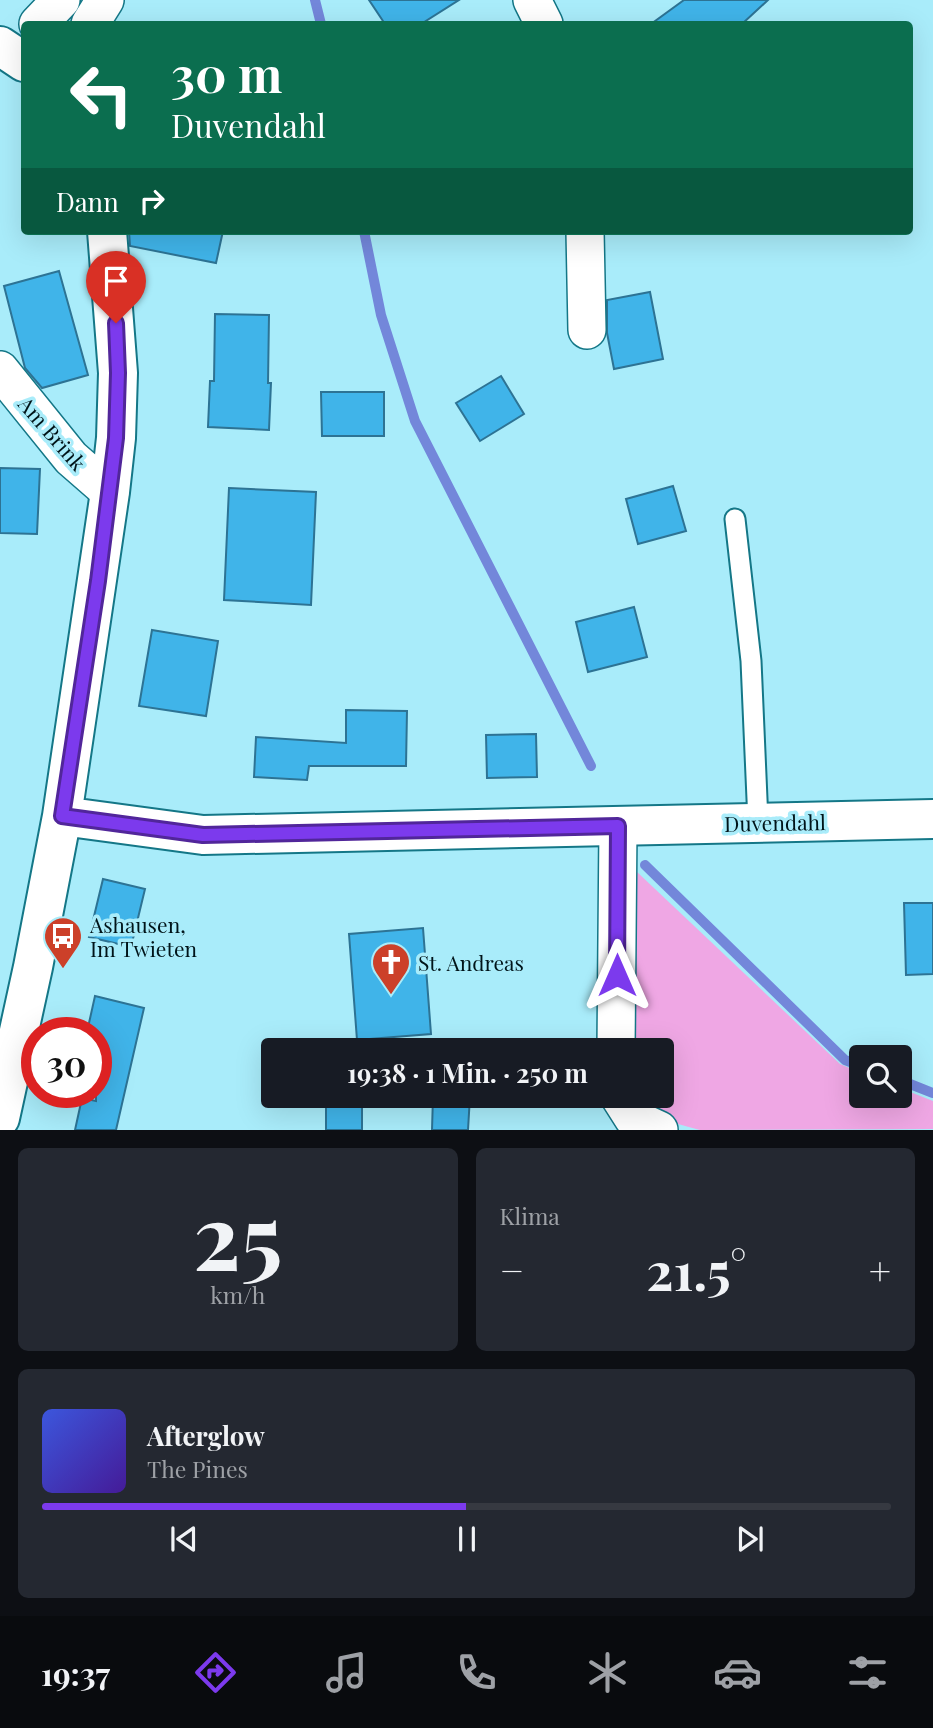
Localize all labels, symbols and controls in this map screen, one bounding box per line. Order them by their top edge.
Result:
text: 30 m [171,40,282,105]
icon: left [56,49,147,140]
text: Duvendahl [171,103,326,146]
icon: right [133,182,171,220]
text: Dann [56,184,119,219]
pin [86,251,146,323]
icon: arrive [97,262,135,300]
street label: Am Brink [12,389,93,476]
street label: Duvendahl [724,807,826,837]
place label: Ashausen, Im Twieten [89,910,198,962]
bus stop icon: Ashausen, Im Twieten [42,915,84,970]
position arrow [580,938,654,1012]
church icon: St. Andreas [370,941,412,996]
place label: St. Andreas [418,948,524,976]
speed limit sign: 30 [21,1017,112,1108]
map controls [849,1045,912,1108]
button: search [849,1045,912,1108]
text: 19:38 · 1 Min. · 250 m [347,1055,588,1090]
text: 25 [193,1173,282,1294]
text: Klima [500,1200,560,1231]
text: 21.5° [646,1235,747,1304]
text: − [500,1244,524,1295]
text: + [869,1244,891,1295]
text: km/h [210,1279,265,1310]
text: Afterglow [147,1418,265,1453]
text: The Pines [147,1453,248,1484]
icon: previous [165,1520,203,1558]
icon: pause [448,1520,486,1558]
icon: next [731,1520,769,1558]
icon: directions [191,1648,240,1697]
icon: music [322,1648,371,1697]
icon: phone [452,1648,501,1697]
icon: climate [583,1648,632,1697]
icon: car [713,1648,762,1697]
icon: filters [843,1648,892,1697]
text: 19:37 [41,1651,110,1694]

